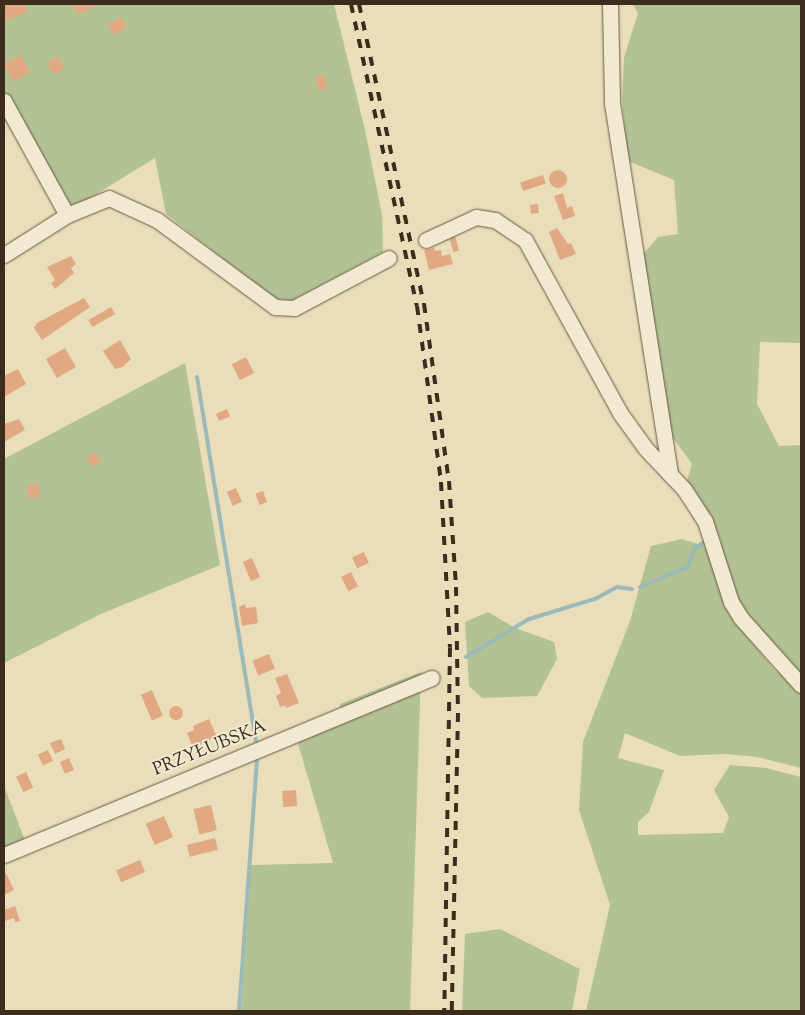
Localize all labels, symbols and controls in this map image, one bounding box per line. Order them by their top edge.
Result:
street label: PRZYŁUBSKA [150,716,270,782]

